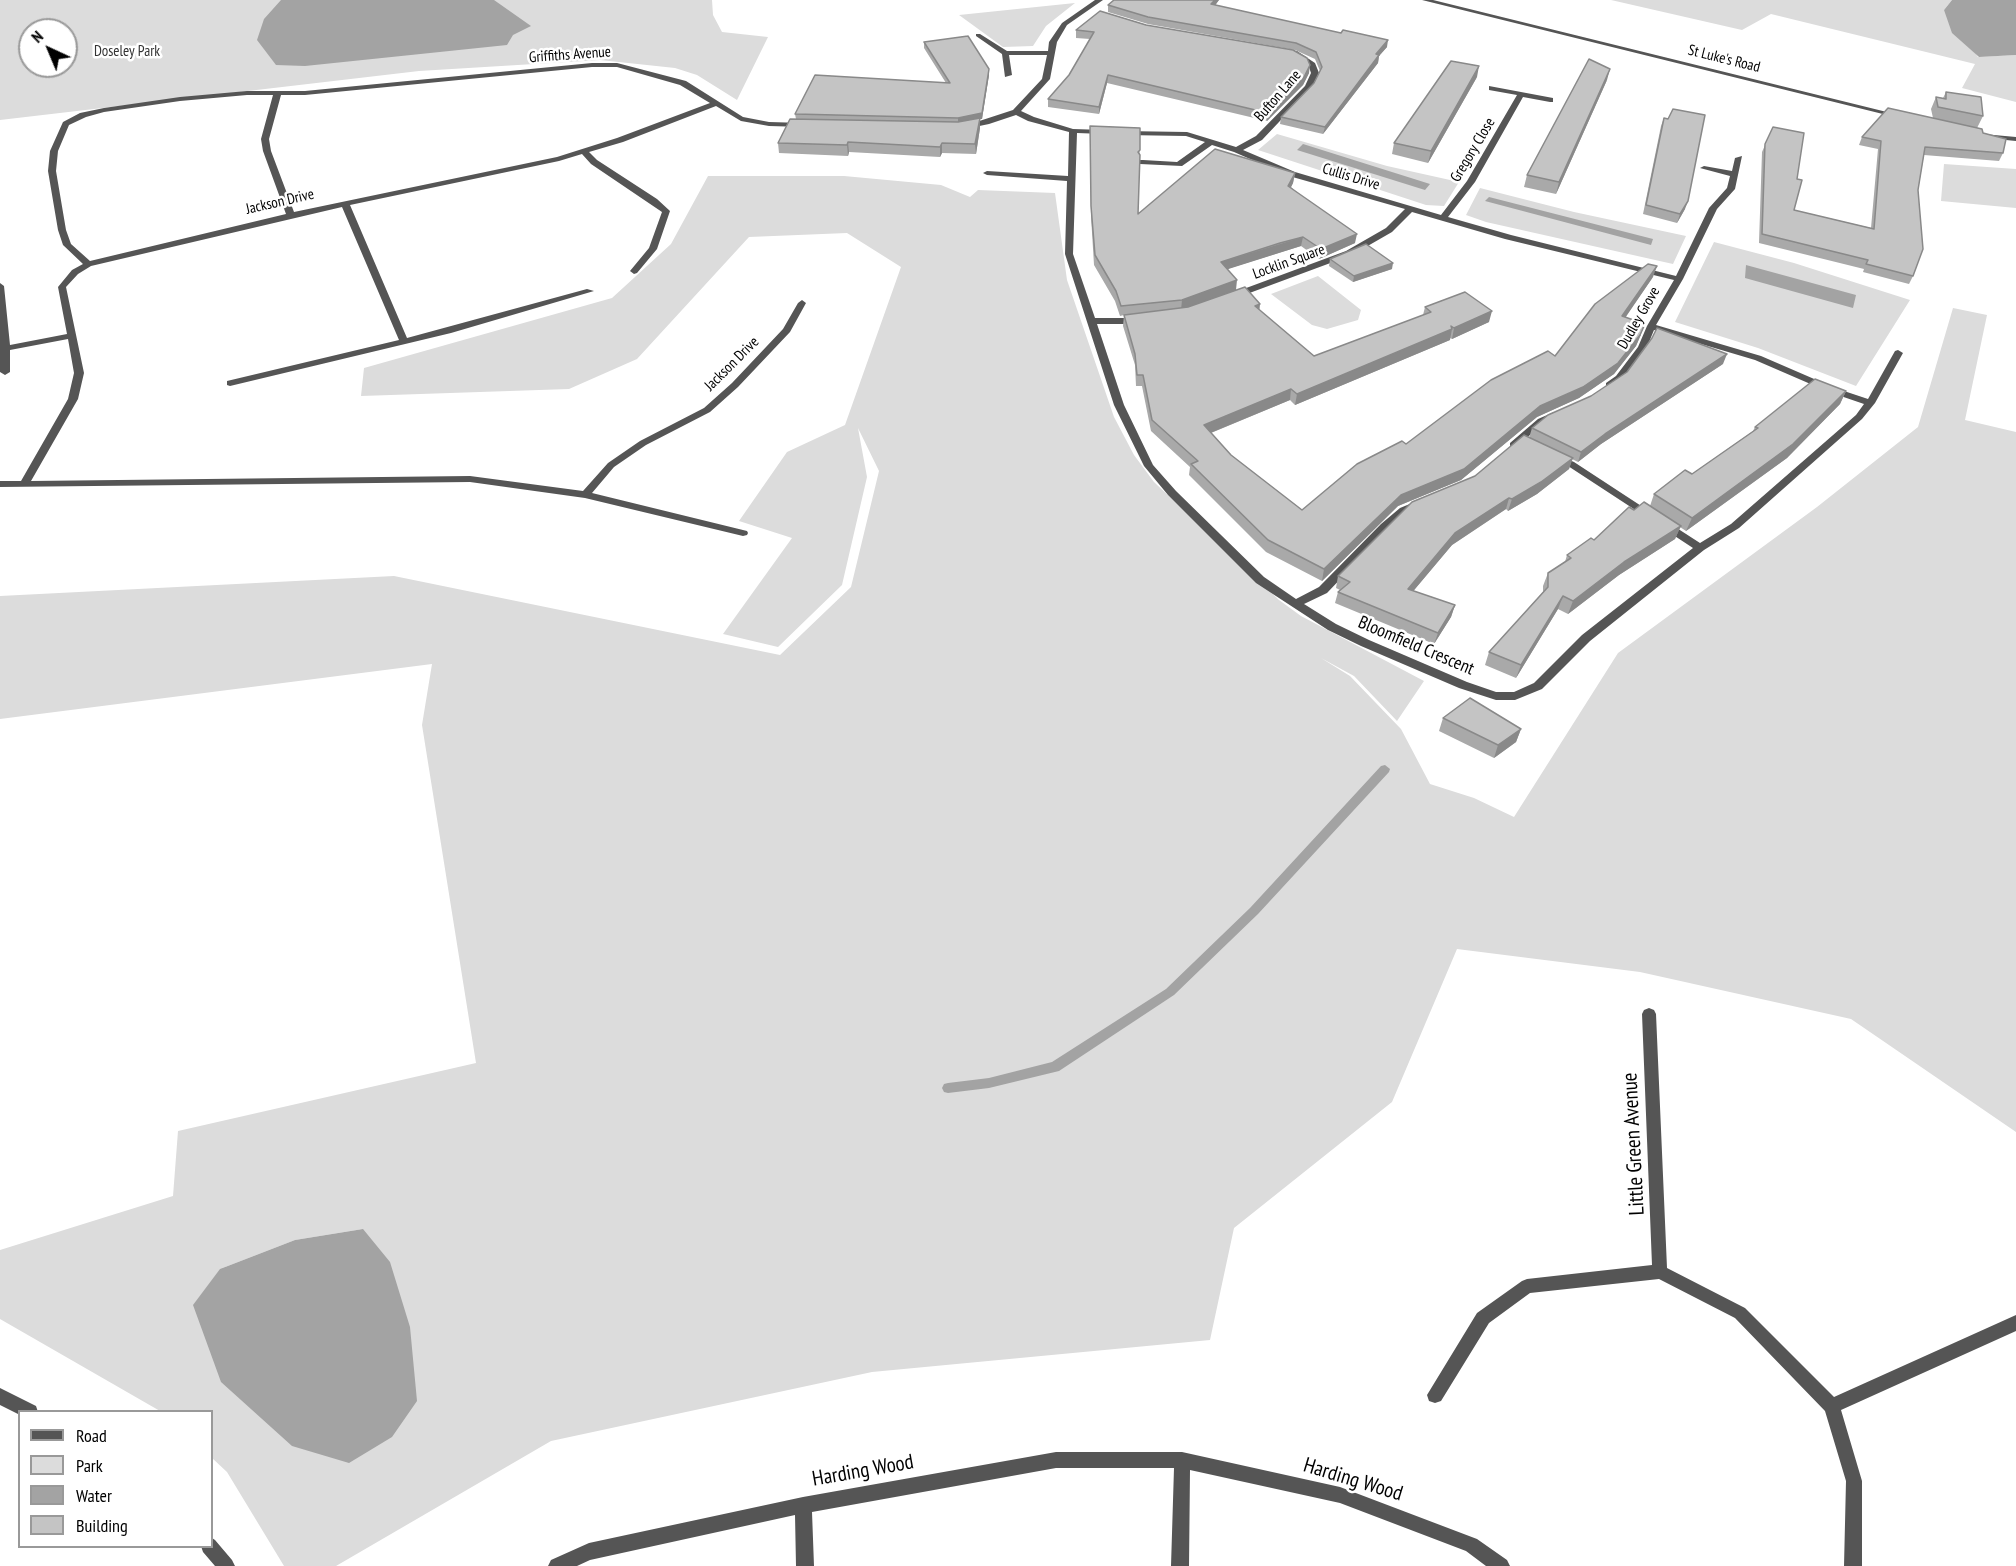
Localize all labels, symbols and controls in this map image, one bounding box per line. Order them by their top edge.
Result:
north arrow [18,18,78,78]
text: N [27,26,47,47]
street label: St Luke's Road [1686,41,1762,77]
park label: Doseley Park [94,43,160,61]
street label: Griffiths Avenue [528,43,612,67]
street label: Bufton Lane [1251,67,1305,125]
street label: Gregory Close [1447,115,1499,185]
street label: Cullis Drive [1320,160,1382,194]
street label: Jackson Drive [244,185,316,219]
street label: Locklin Square [1250,241,1328,283]
street label: Dudley Grove [1614,284,1664,352]
street label: Jackson Drive [701,333,763,395]
street label: Bloomfield Crescent [1355,612,1477,680]
street label: Little Green Avenue [1618,1072,1650,1216]
legend [18,1410,213,1548]
text: Road [76,1424,107,1447]
street label: Harding Wood [810,1450,916,1492]
street label: Harding Wood [1300,1453,1406,1507]
text: Park [76,1454,103,1477]
text: Water [76,1484,112,1507]
text: Building [76,1514,128,1537]

